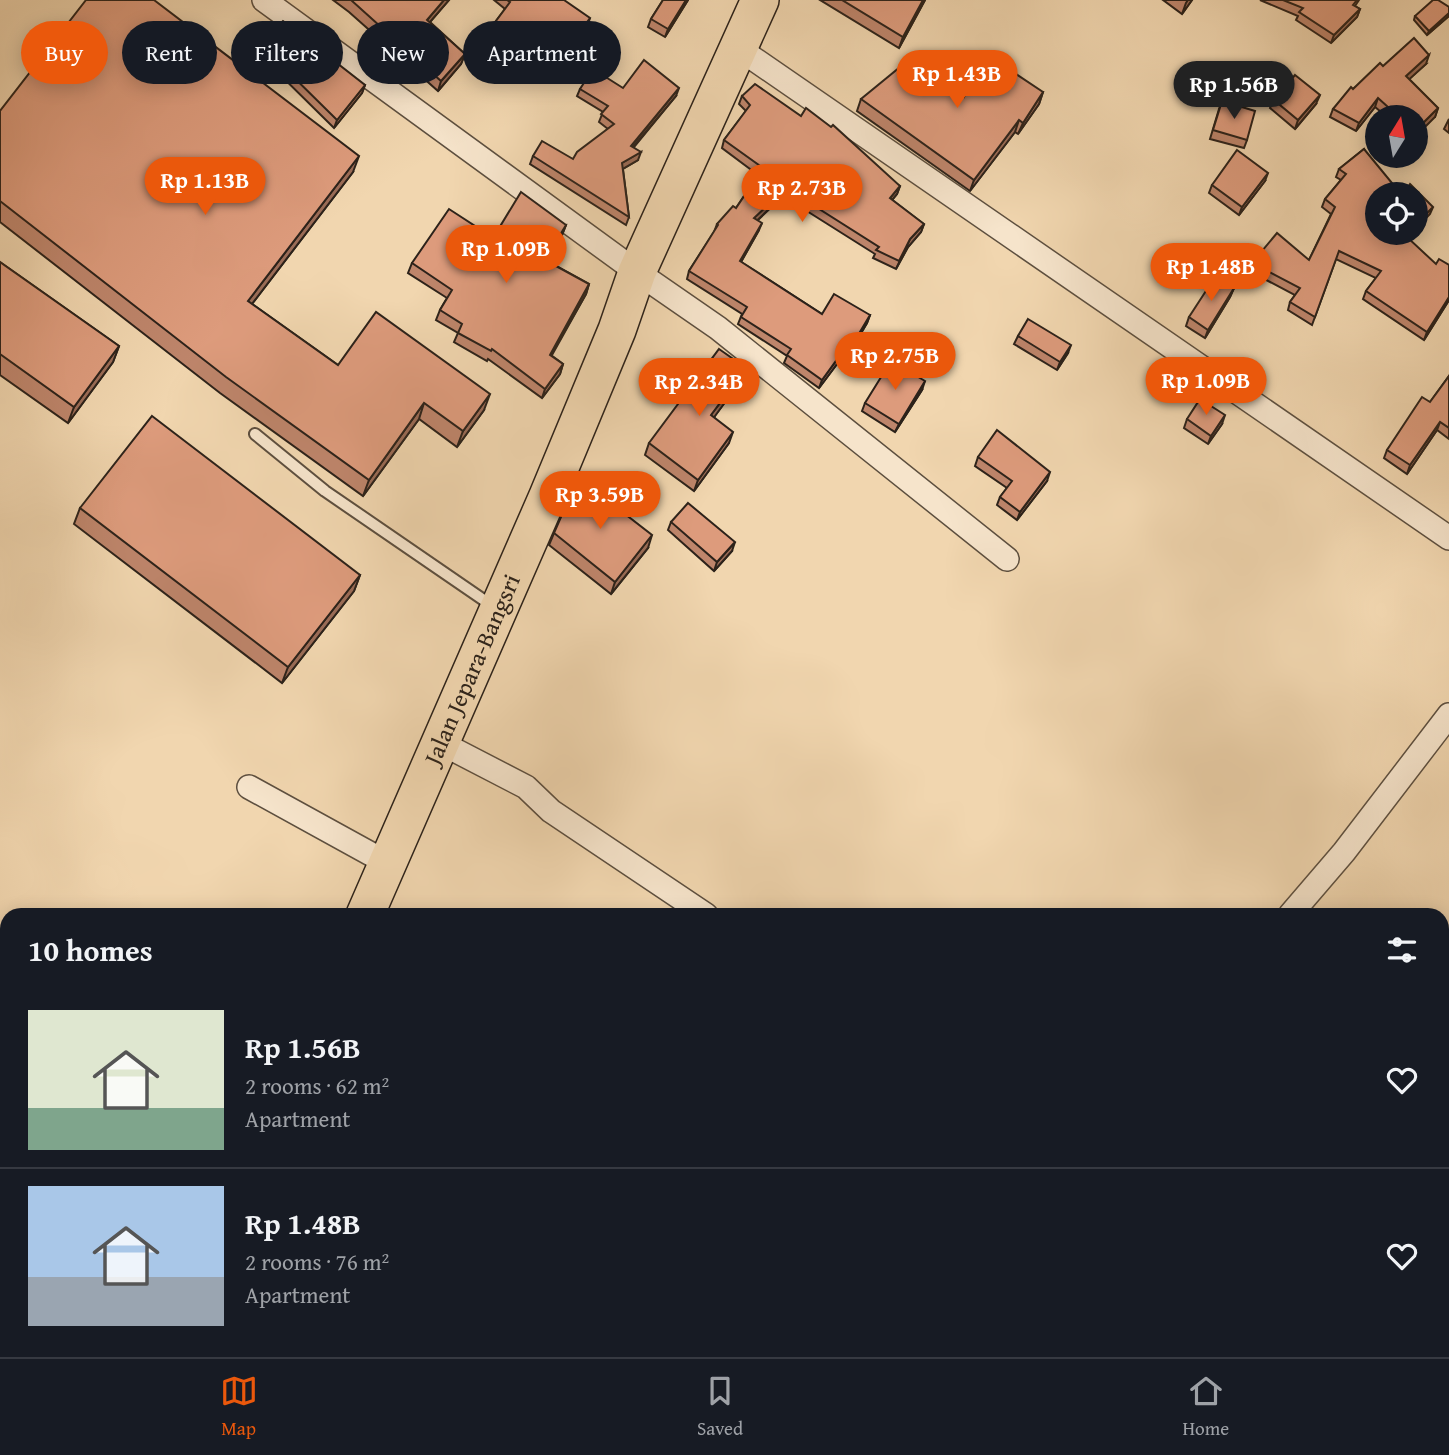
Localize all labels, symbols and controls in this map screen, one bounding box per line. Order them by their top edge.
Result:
chip: Buy [21,21,108,84]
chip: Rent [122,21,217,84]
chip: Filters [231,21,343,84]
chip: New [357,21,449,84]
chip: Apartment [463,21,621,84]
pin: Rp 1.43B [885,50,1029,110]
text: Rp 1.43B [913,56,1001,89]
pin: Rp 1.56B [1162,61,1306,121]
text: Rp 1.56B [1190,67,1278,100]
north arrow [1365,105,1428,168]
map controls [1365,105,1428,245]
pin: Rp 1.13B [133,158,277,217]
text: Rp 1.13B [161,163,249,196]
pin: Rp 2.73B [730,164,874,224]
text: Rp 2.73B [758,170,846,203]
button: locate [1365,182,1428,245]
pin: Rp 1.09B [434,226,578,285]
text: Rp 1.09B [462,231,550,264]
pin: Rp 1.48B [1139,244,1283,303]
text: Rp 1.48B [1167,249,1255,282]
pin: Rp 2.75B [823,332,967,392]
text: Rp 2.75B [851,338,939,371]
pin: Rp 2.34B [627,358,771,418]
pin: Rp 1.09B [1134,358,1278,417]
text: Rp 1.09B [1162,363,1250,396]
text: Rp 2.34B [655,364,743,397]
pin: Rp 3.59B [528,472,672,531]
text: Rp 3.59B [556,477,644,510]
street label: Jalan Jepara-Bangsri [414,568,529,773]
text: 10 homes [28,928,153,972]
icon: filters [1383,931,1421,969]
text: Rp 1.56B [245,1025,361,1069]
icon: home [84,1038,168,1122]
icon: heart [1383,1061,1421,1099]
text: 2 rooms · 62 m² [245,1069,389,1102]
text: Apartment [245,1102,350,1135]
text: Rp 1.48B [245,1201,361,1245]
icon: home [84,1214,168,1298]
icon: heart [1383,1237,1421,1275]
text: 2 rooms · 76 m² [245,1245,389,1278]
text: Apartment [245,1278,350,1311]
tab: Map [220,1372,258,1442]
tab: Saved [697,1372,743,1442]
tab: Home [1183,1372,1229,1442]

